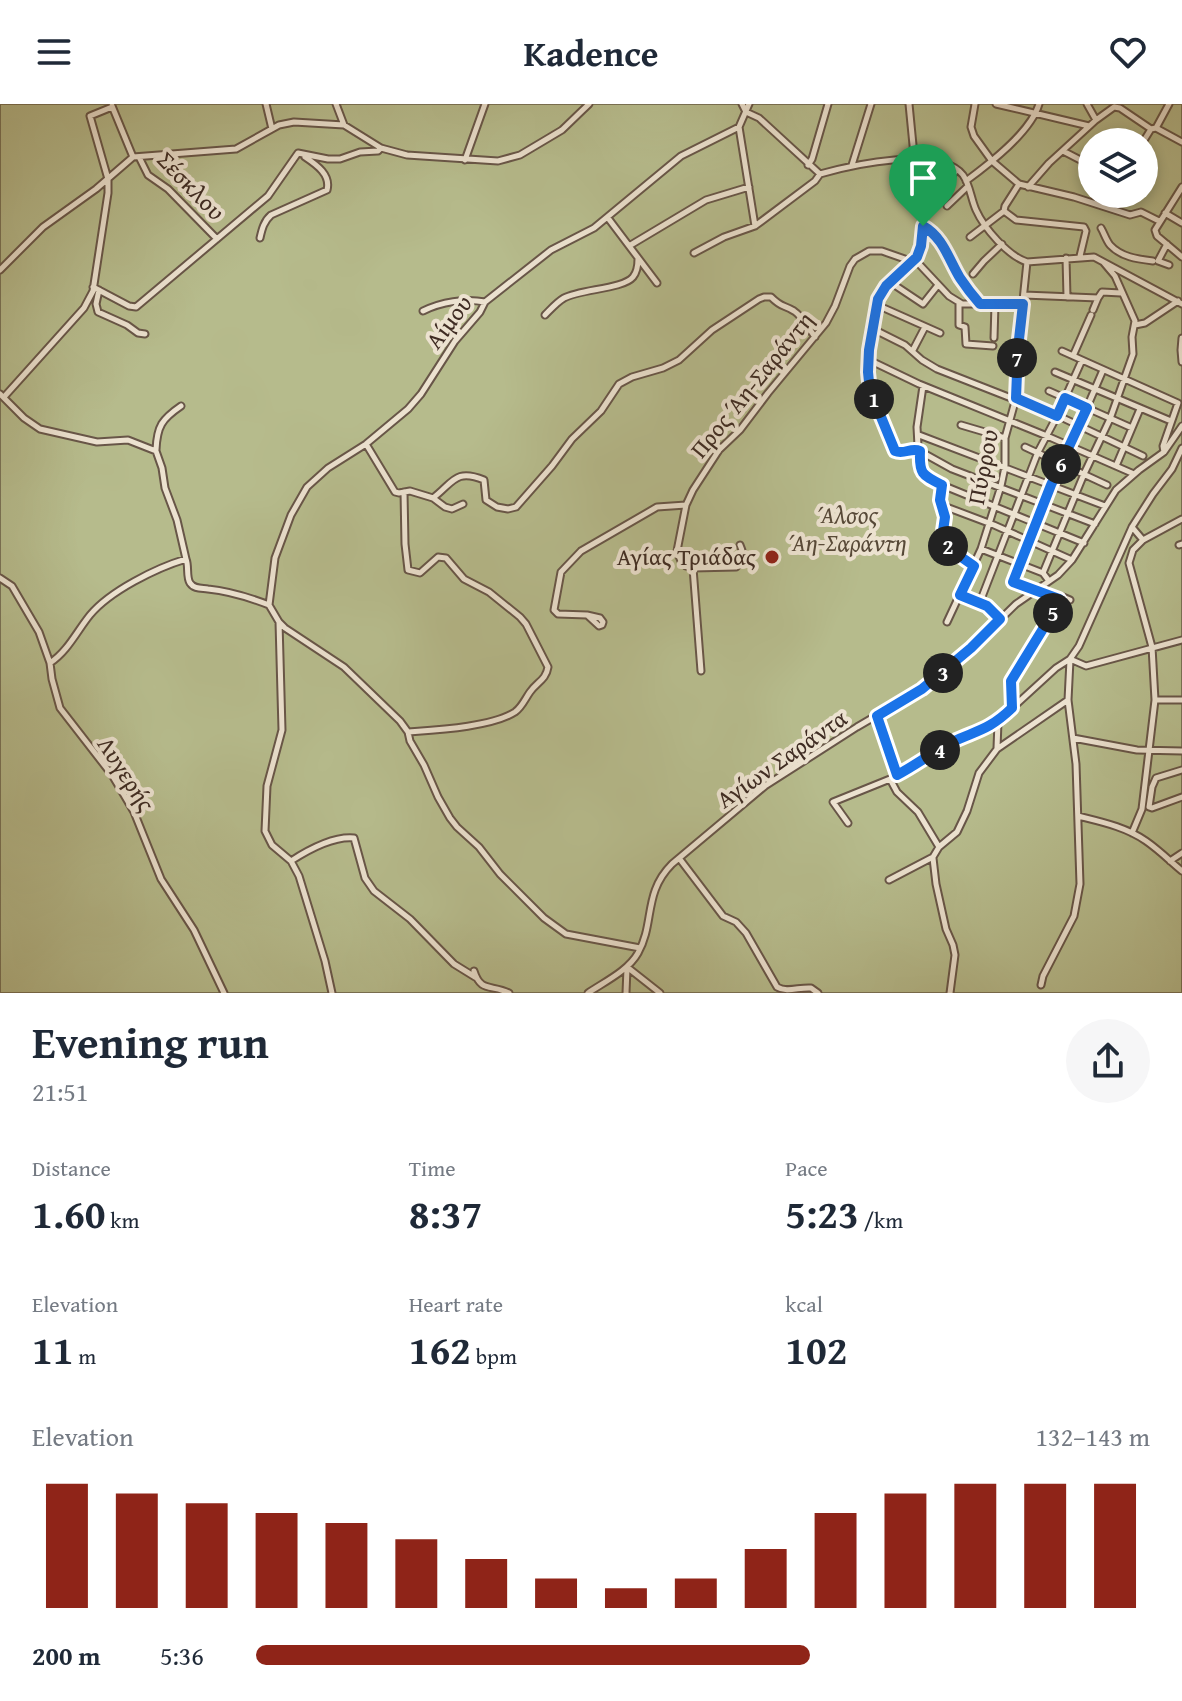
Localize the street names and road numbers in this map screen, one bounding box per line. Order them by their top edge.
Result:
street label: Σέσκλου [149,143,233,228]
street label: Αίμου [417,287,481,356]
street label: Προς Άη-Σαράντη [681,304,822,466]
street label: Πύρρου [958,426,1007,508]
street label: Αγίων Σαράντα [709,700,854,817]
street label: Λυγερής [89,729,164,818]

